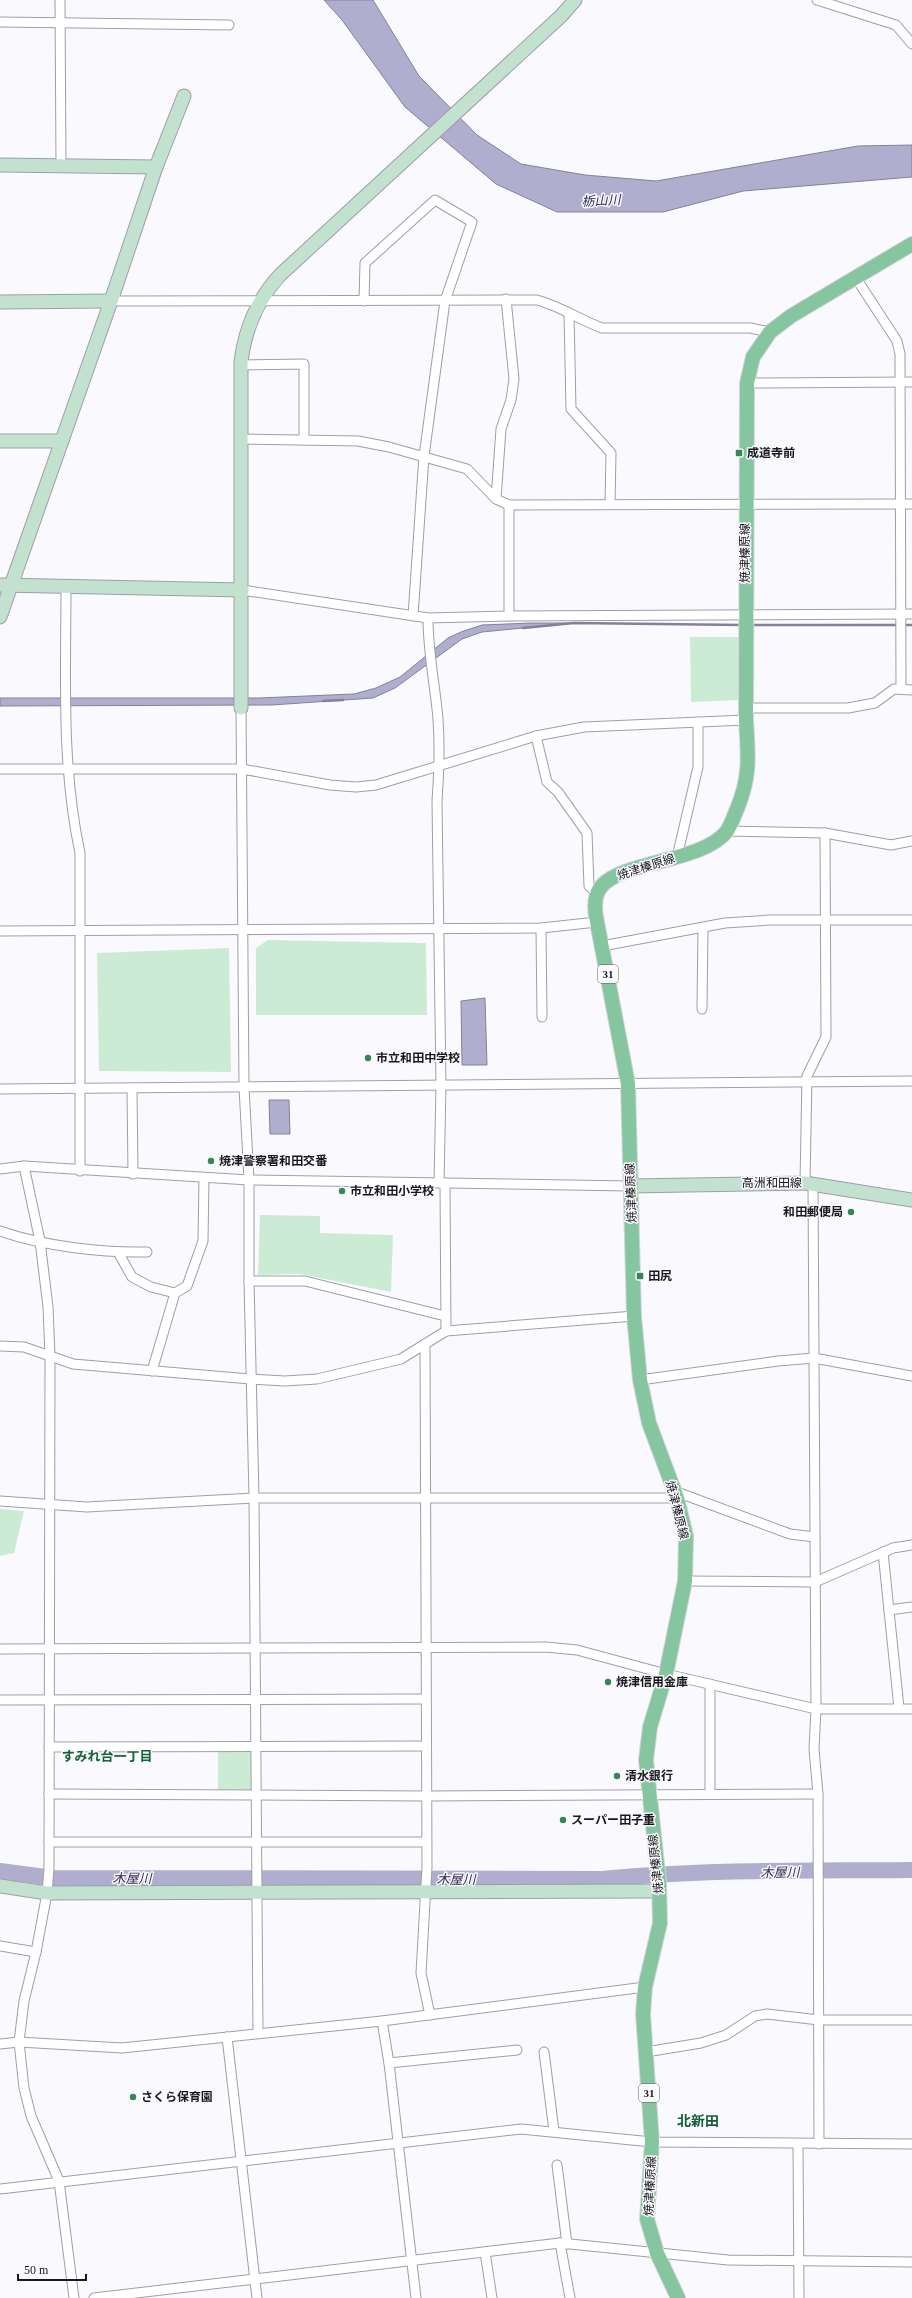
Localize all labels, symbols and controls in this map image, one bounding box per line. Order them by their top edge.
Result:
water label: 栃山川 [581,192,623,209]
place label: 成道寺前 [747,446,795,460]
marker: 成道寺前 [734,448,744,458]
street label: 焼津榛原線 [738,523,752,583]
street label: 焼津榛原線 [615,851,677,883]
road number: 31 [598,965,618,983]
place label: 市立和田中学校 [376,1051,460,1065]
marker: 市立和田中学校 [363,1053,373,1063]
place label: 焼津警察署和田交番 [219,1154,328,1168]
marker: 焼津警察署和田交番 [206,1156,216,1166]
street label: 焼津榛原線 [623,1163,639,1223]
street label: 高洲和田線 [742,1176,802,1190]
place label: 市立和田小学校 [350,1184,434,1198]
marker: 市立和田小学校 [337,1186,347,1196]
place label: 和田郵便局 [783,1205,843,1219]
marker: 和田郵便局 [846,1207,856,1217]
place label: 田尻 [648,1269,672,1283]
marker: 田尻 [635,1271,645,1281]
street label: 焼津榛原線 [663,1479,691,1541]
place label: 焼津信用金庫 [616,1675,688,1689]
marker: 焼津信用金庫 [603,1677,613,1687]
district label: すみれ台一丁目 [61,1749,153,1764]
place label: 清水銀行 [625,1769,673,1783]
marker: 清水銀行 [612,1771,622,1781]
place label: スーパー田子重 [571,1813,655,1827]
marker: スーパー田子重 [558,1815,568,1825]
street label: 焼津榛原線 [646,1833,666,1895]
water label: 木屋川 [760,1865,802,1880]
water label: 木屋川 [112,1871,153,1886]
water label: 木屋川 [436,1872,477,1887]
road number: 31 [639,2084,659,2102]
place label: さくら保育園 [141,2090,213,2104]
marker: さくら保育園 [128,2092,138,2102]
district label: 北新田 [677,2114,719,2129]
street label: 焼津榛原線 [641,2156,659,2216]
scale bar [18,2256,86,2282]
text: 50 m [24,2263,49,2277]

